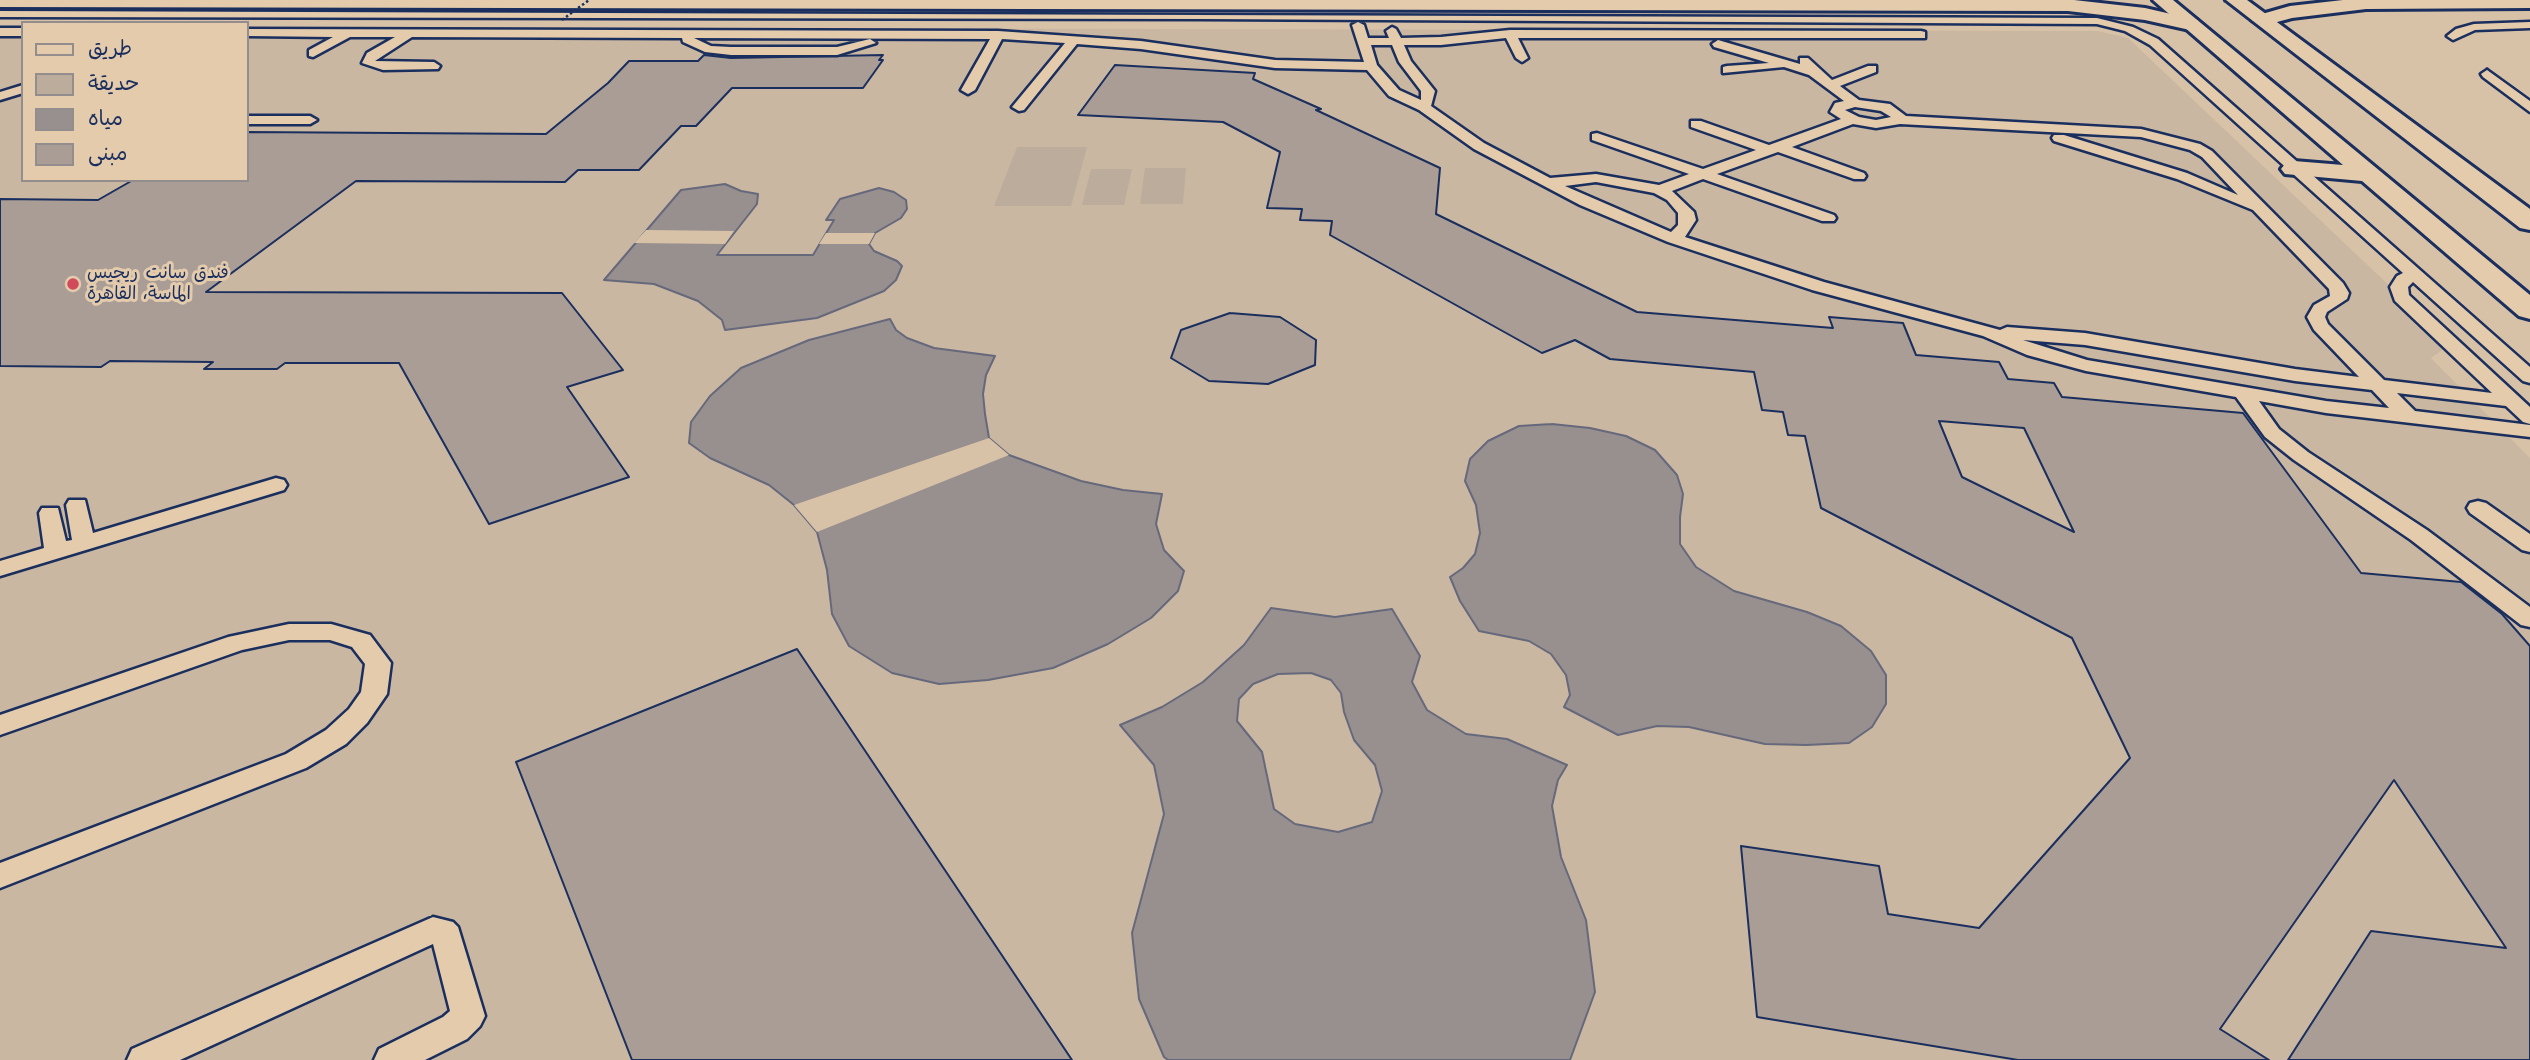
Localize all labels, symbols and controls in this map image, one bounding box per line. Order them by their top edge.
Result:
legend [21,21,248,182]
text: طريق [88,34,132,63]
text: حديقة [88,69,139,98]
text: مياه [88,104,123,133]
text: مبنى [88,139,127,168]
place label: فندق سانت ريجيس الماسة، القاهرة [87,263,229,306]
marker: فندق سانت ريجيس الماسة، القاهرة [65,276,81,292]

